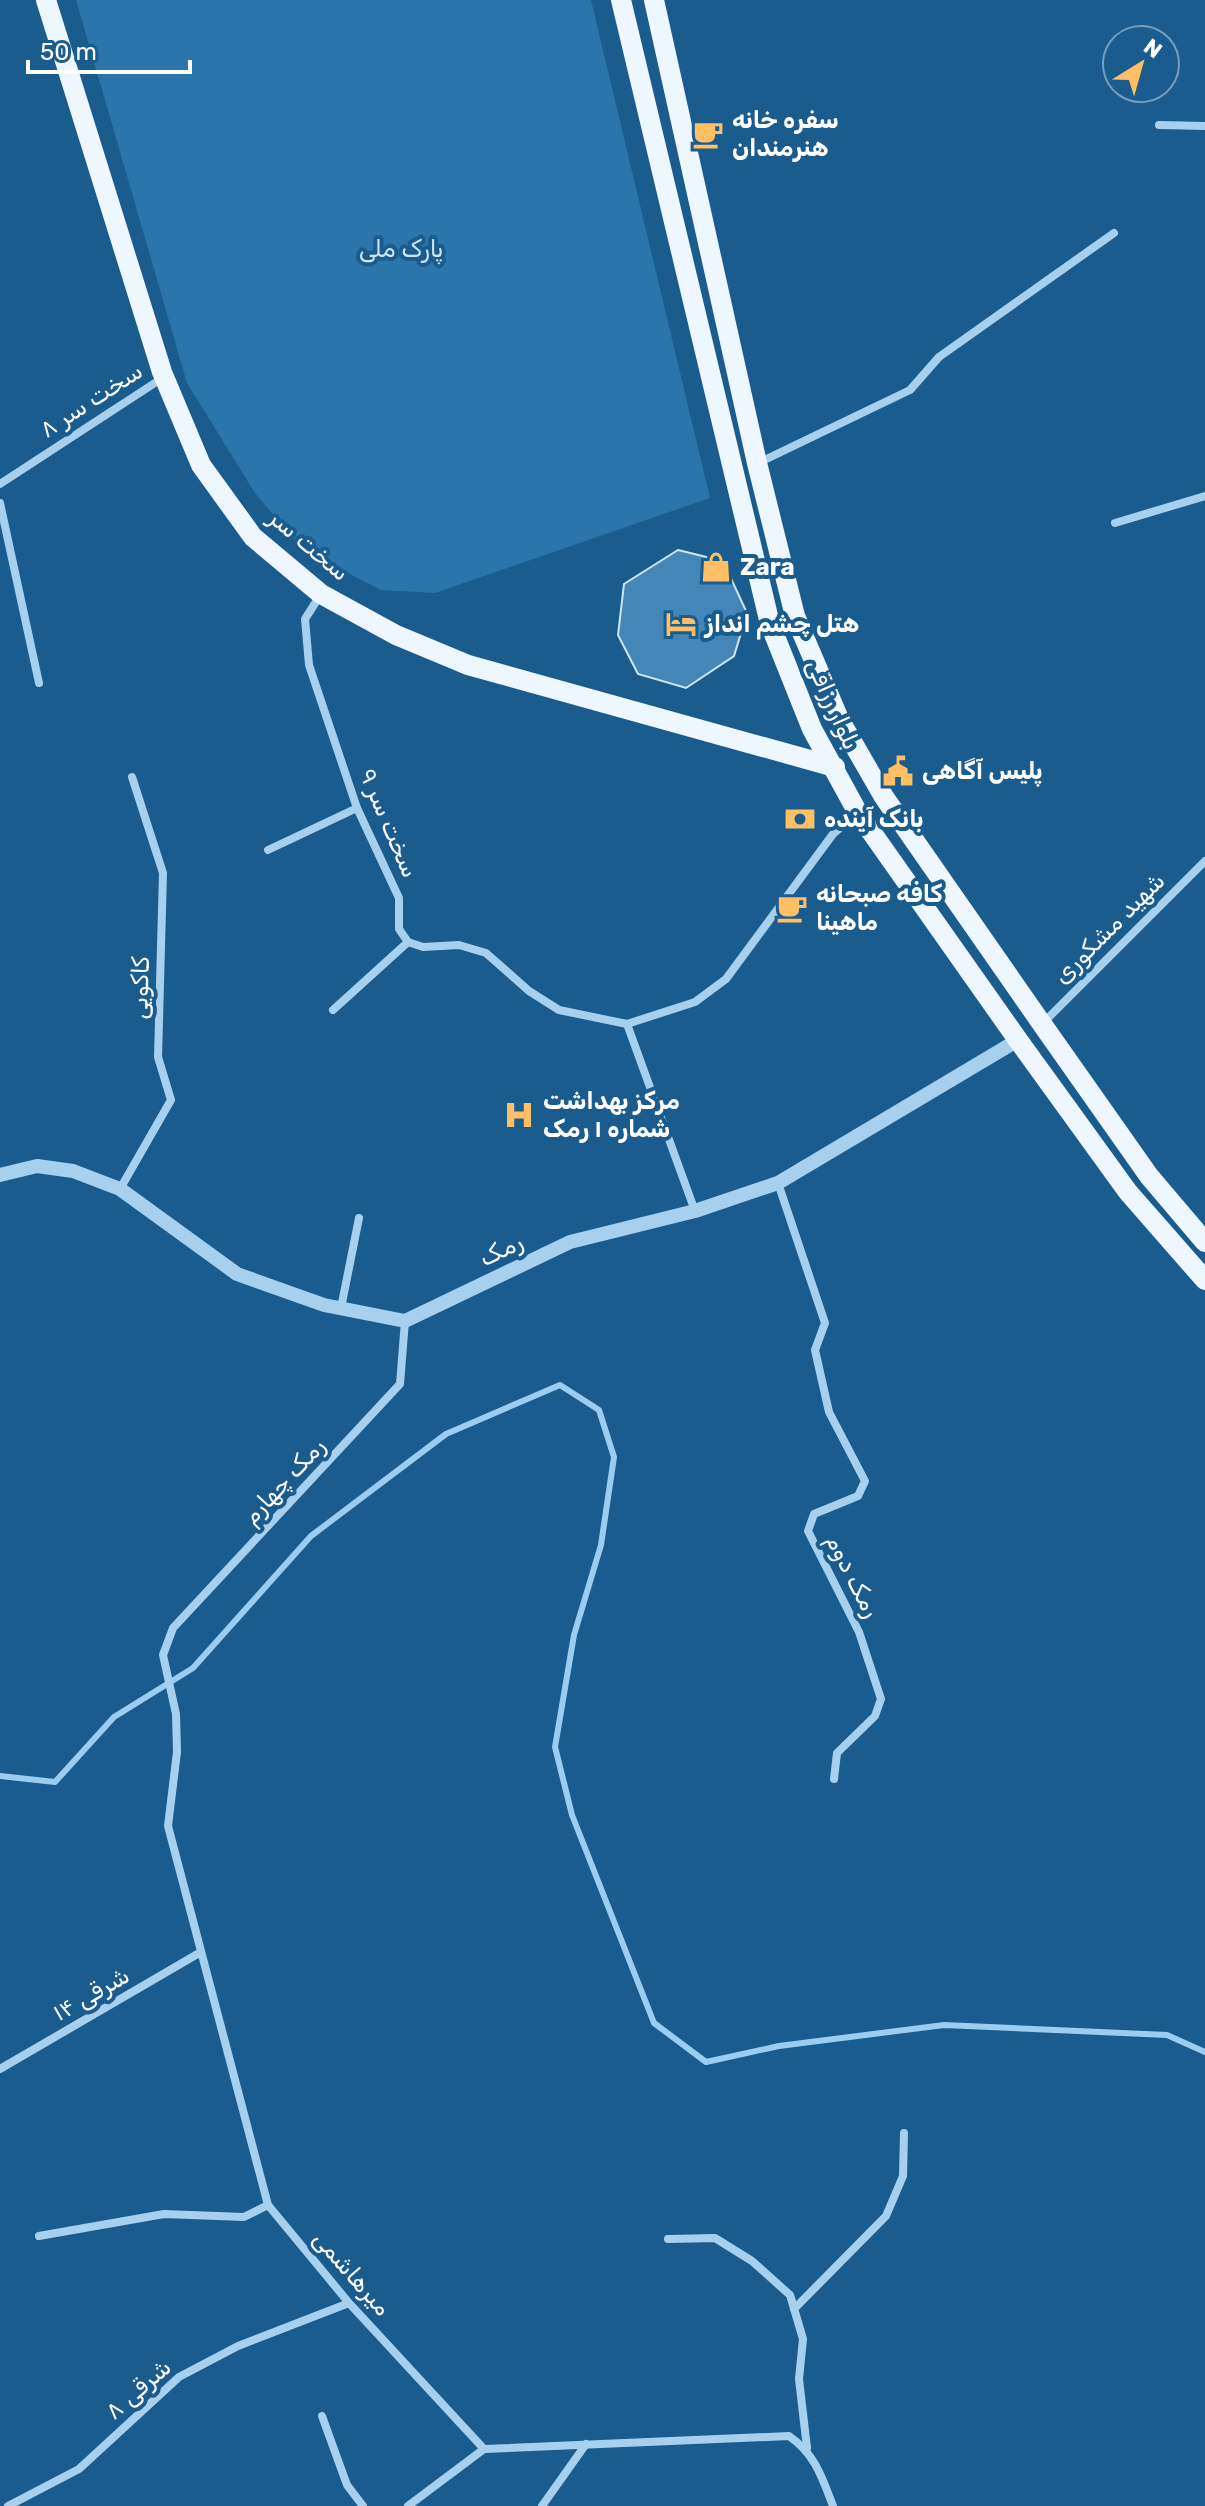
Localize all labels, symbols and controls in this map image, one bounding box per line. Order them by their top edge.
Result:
scale bar [28,24,190,74]
north arrow [1101,24,1181,104]
text: N [1138,33,1167,64]
text: 50 m [40,38,97,66]
place label: سفره خانه هنرمندان [732,106,839,162]
cafe icon: سفره خانه هنرمندان [691,117,725,151]
park label: پارک ملی [359,235,443,265]
street label: سخت سر ۸ [34,356,148,444]
street label: سخت سر [262,502,355,587]
shop icon: Zara [699,550,733,584]
place label: Zara [740,553,795,581]
hotel icon: هتل چشم انداز [664,607,698,641]
place label: هتل چشم انداز [703,610,859,640]
street label: بلوار رزاقی [801,654,865,754]
public building icon: پلیس آگاهی [881,754,915,788]
place label: پلیس آگاهی [922,757,1043,788]
street label: سخت سر ۹ [354,764,424,882]
bank icon: بانک آینده [783,802,817,836]
place label: بانک آینده [824,805,924,833]
street label: شهید مشکوری [1048,867,1170,989]
place label: کافه صبحانه ماهینا [816,880,942,936]
cafe icon: کافه صبحانه ماهینا [775,891,809,925]
street label: کاکویی [125,956,155,1020]
place label: مرکز بهداشت شماره ۱ رمک [543,1087,680,1143]
hospital icon: مرکز بهداشت شماره ۱ رمک [502,1098,536,1132]
street label: رمک [475,1228,527,1272]
street label: رمک چهارم [237,1432,332,1531]
street label: رمک دوم [818,1530,886,1623]
street label: شرقی ۱۴ [48,1961,134,2027]
street label: میرهاشمی [307,2225,397,2321]
street label: شرقی ۸ [99,2353,177,2425]

